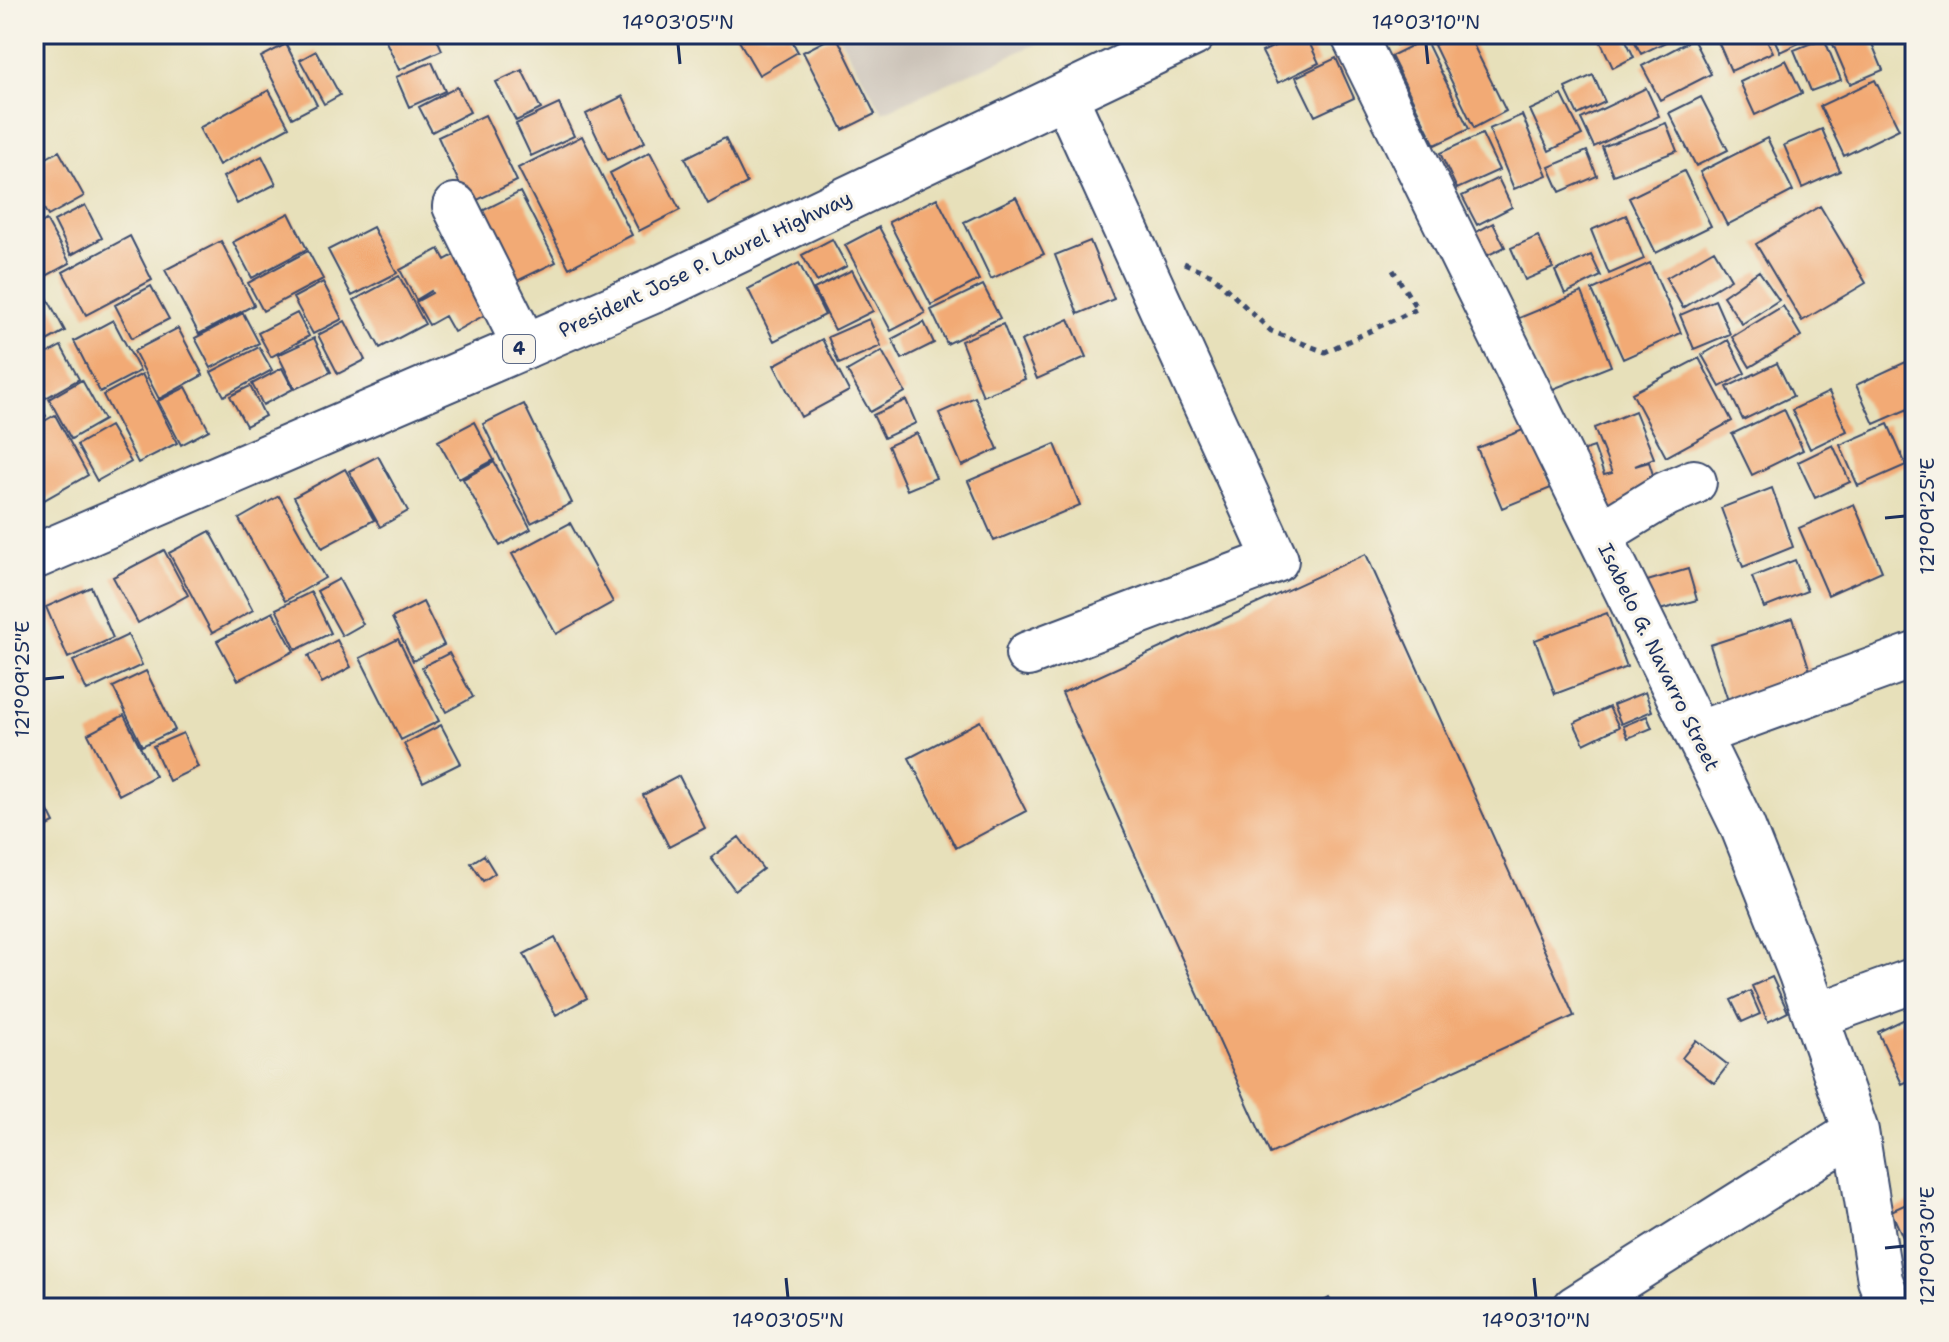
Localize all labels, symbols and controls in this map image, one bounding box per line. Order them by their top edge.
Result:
text: 14°03'05"N [622,9,734,35]
text: 14°03'10"N [1372,9,1480,35]
street label: President Jose P. Laurel Highway [554,184,856,344]
road number: 4 [503,335,535,363]
text: 121°09'25"E [1914,457,1940,575]
street label: Isabelo G. Navarro Street [1592,539,1726,775]
text: 121°09'25"E [9,620,35,738]
text: 121°09'30"E [1914,1186,1940,1306]
text: 14°03'05"N [732,1307,844,1333]
text: 14°03'10"N [1482,1307,1590,1333]

